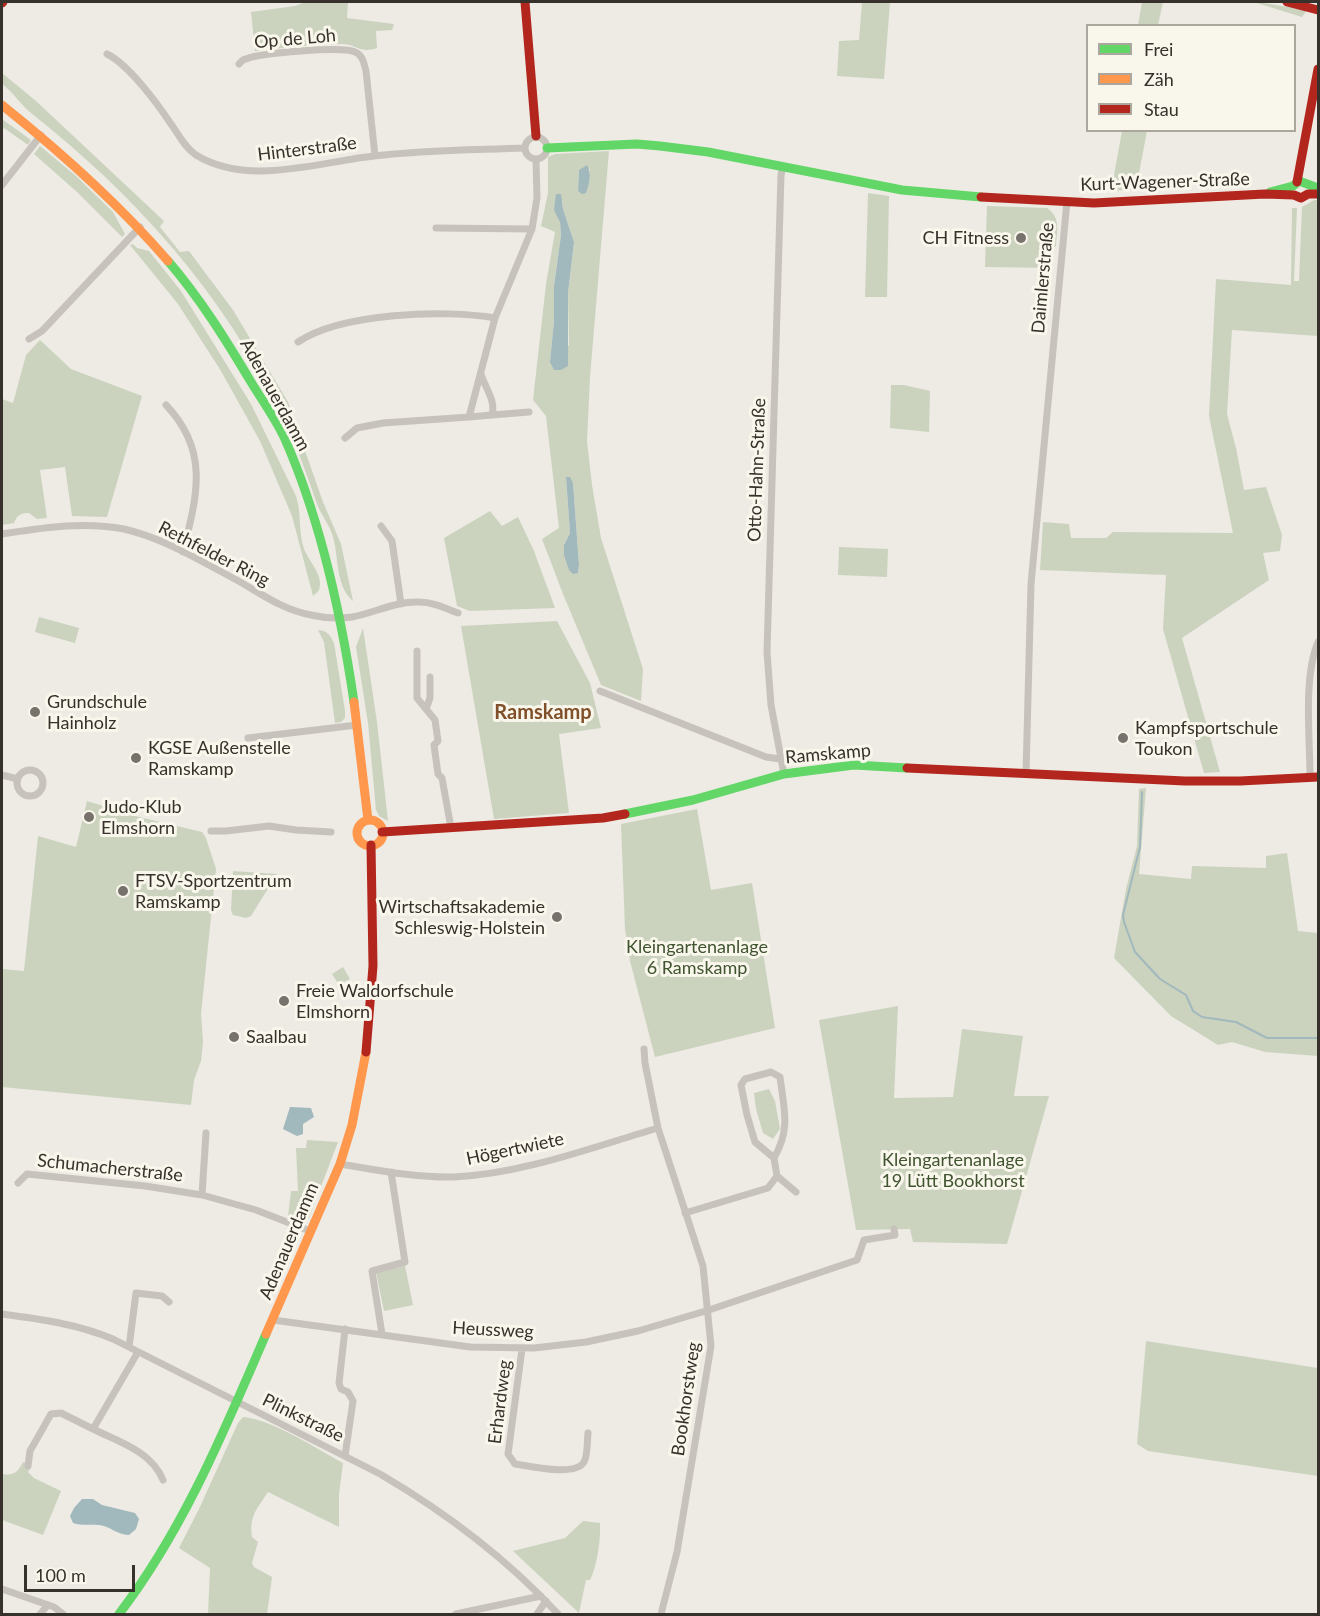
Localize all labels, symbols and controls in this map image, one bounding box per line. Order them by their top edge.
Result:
legend [1086,24,1296,132]
street label: Op de Loh [253,25,337,53]
text: Frei [1144,38,1173,60]
text: Zäh [1144,68,1174,90]
text: Stau [1144,98,1179,120]
street label: Hinterstraße [256,132,358,166]
street label: Kurt-Wagener-Straße [1080,168,1250,196]
street label: Daimlerstraße [1027,222,1059,334]
place label: CH Fitness [923,227,1009,249]
marker: CH Fitness [1014,231,1028,245]
street label: Adenauerdamm [235,335,315,455]
street label: Otto-Hahn-Straße [744,398,770,542]
street label: Rethfelder Ring [155,517,273,591]
place label: Grundschule Hainholz [47,691,147,734]
district label: Ramskamp [494,701,592,725]
marker: Grundschule Hainholz [28,705,42,719]
place label: Kampfsportschule Toukon [1135,717,1278,760]
marker: Kampfsportschule Toukon [1116,731,1130,745]
place label: KGSE Außenstelle Ramskamp [148,737,291,780]
street label: Ramskamp [784,740,872,768]
marker: KGSE Außenstelle Ramskamp [129,751,143,765]
place label: Judo-Klub Elmshorn [101,796,182,838]
marker: Judo-Klub Elmshorn [82,810,96,824]
place label: FTSV-Sportzentrum Ramskamp [135,870,292,912]
marker: FTSV-Sportzentrum Ramskamp [116,884,130,898]
place label: Wirtschaftsakademie Schleswig-Holstein [378,896,545,938]
marker: Wirtschaftsakademie Schleswig-Holstein [550,910,564,924]
park label: Kleingartenanlage 6 Ramskamp [626,936,768,978]
place label: Freie Waldorfschule Elmshorn [296,980,454,1022]
marker: Freie Waldorfschule Elmshorn [277,994,291,1008]
place label: Saalbau [246,1026,307,1048]
marker: Saalbau [227,1030,241,1044]
street label: Högertwiete [464,1128,566,1170]
park label: Kleingartenanlage 19 Lütt Bookhorst [881,1149,1025,1192]
street label: Schumacherstraße [36,1150,184,1186]
street label: Adenauerdamm [255,1179,323,1303]
street label: Heussweg [452,1317,534,1343]
street label: Bookhorstweg [667,1341,705,1457]
street label: Erhardweg [484,1359,516,1445]
street label: Plinkstraße [259,1389,347,1447]
scale bar [27,1553,138,1591]
text: 100 m [35,1564,86,1586]

